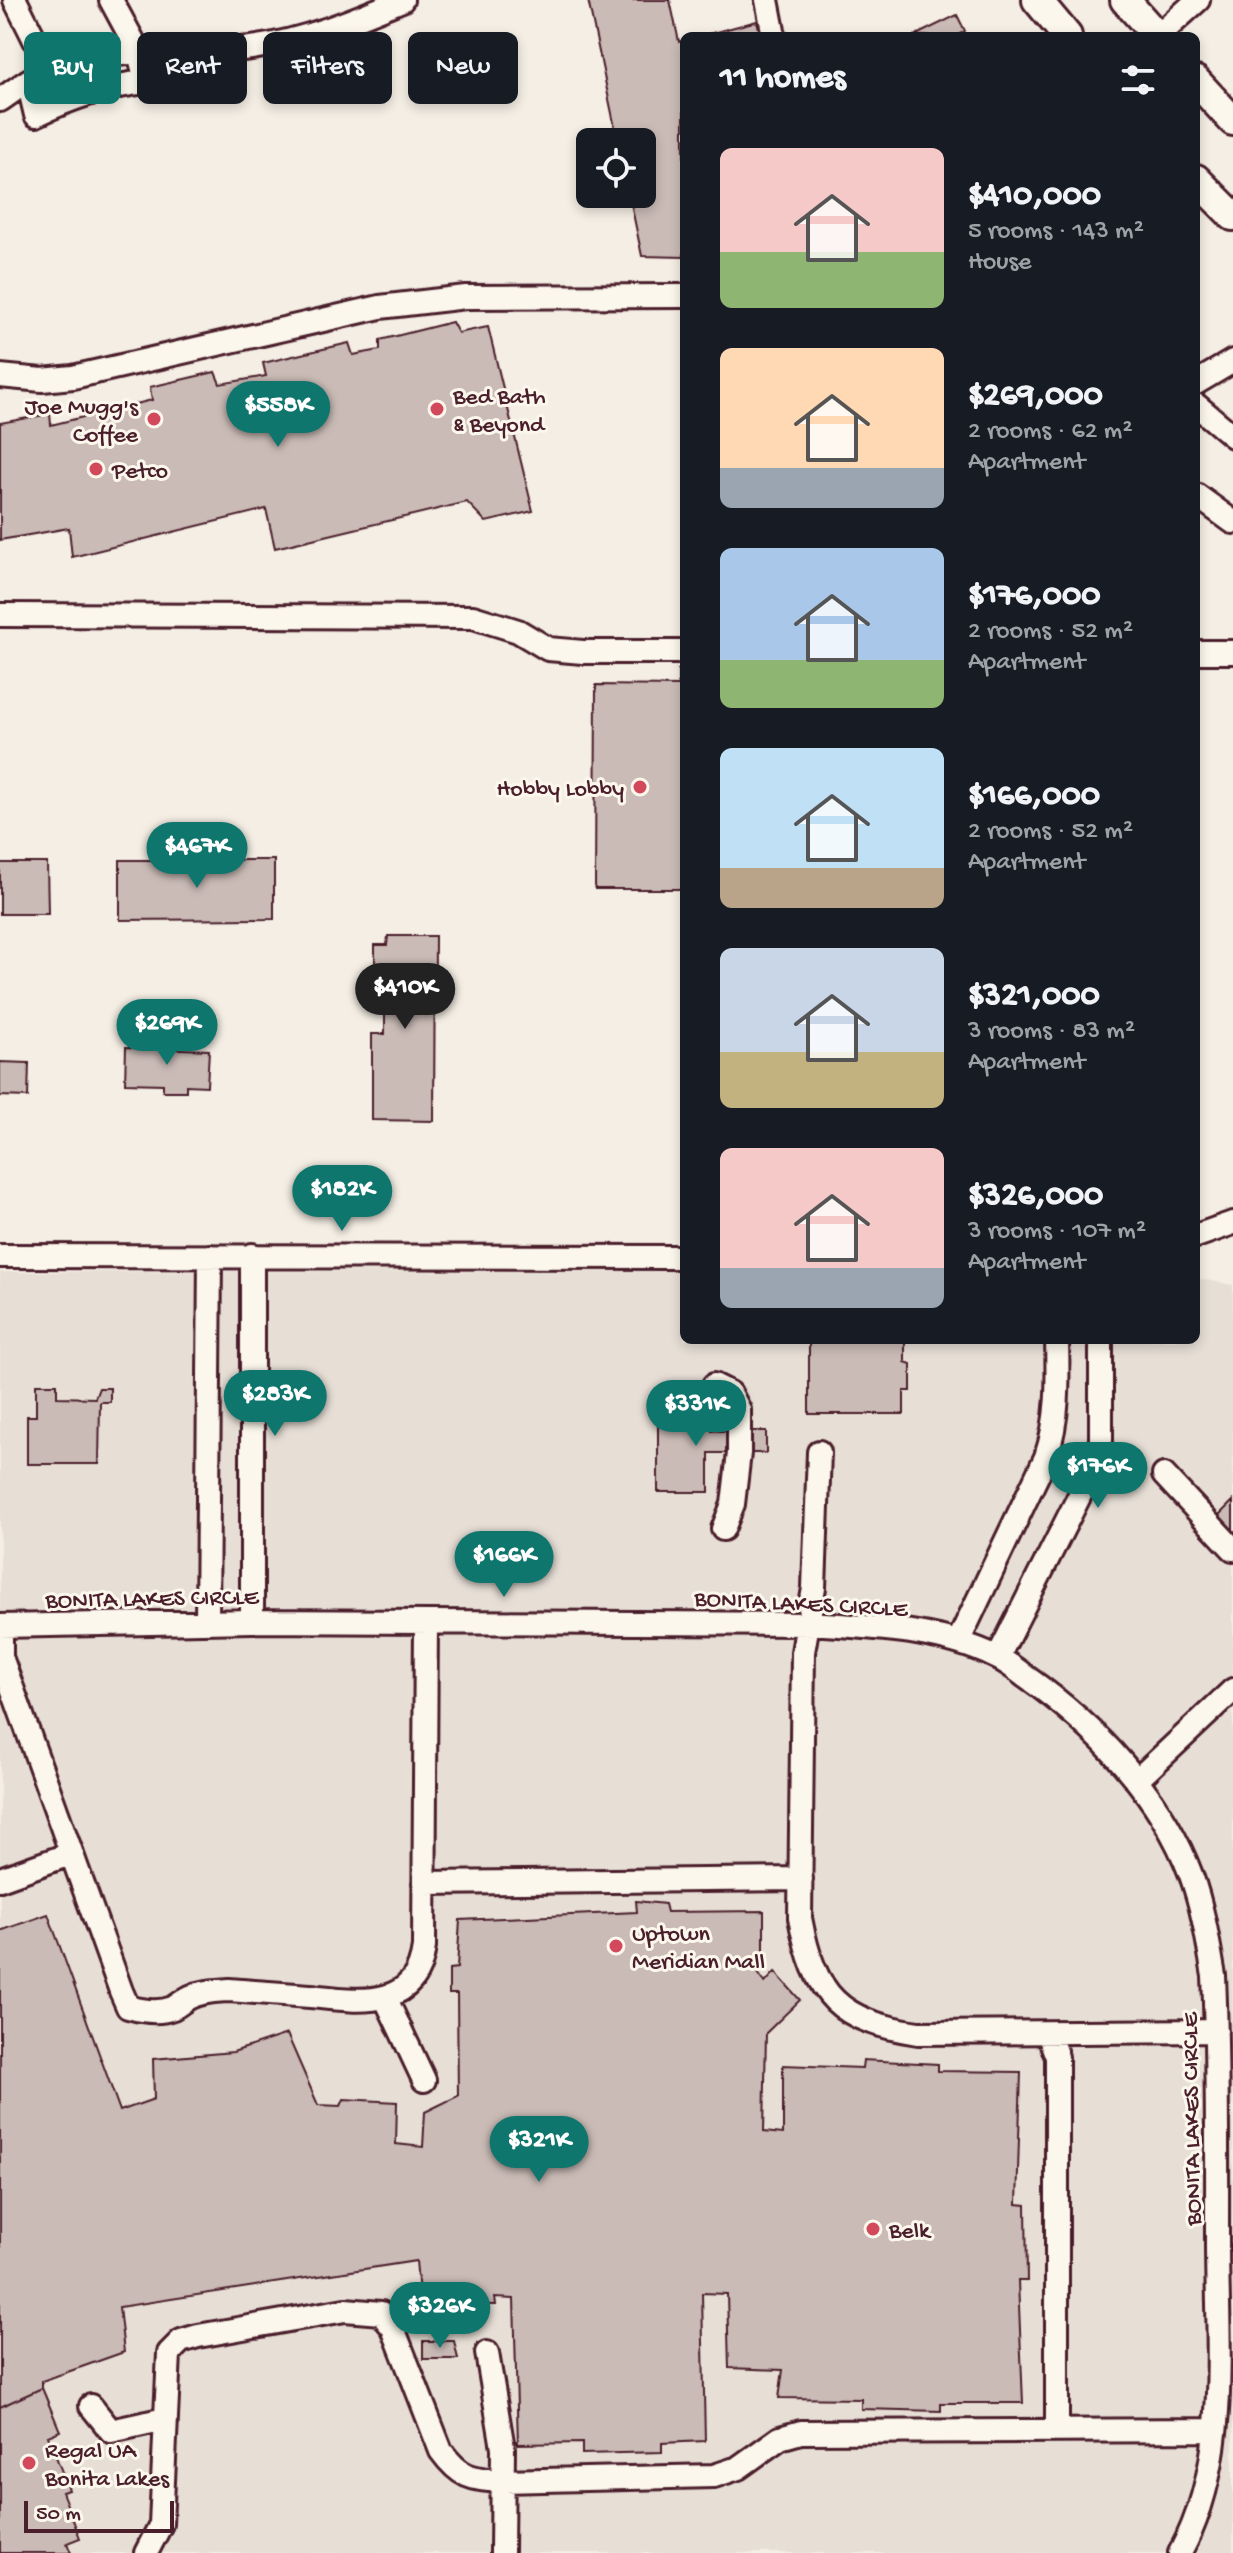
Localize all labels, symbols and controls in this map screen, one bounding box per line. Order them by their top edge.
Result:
chip: Buy [24,32,121,104]
chip: Rent [137,32,247,104]
chip: Filters [263,32,392,104]
chip: New [408,32,518,104]
icon: filters [1116,58,1160,102]
text: 11 homes [720,60,846,100]
map controls [576,128,656,208]
button: locate [576,128,656,208]
text: $410,000 [968,177,1101,217]
icon: home [784,180,880,276]
text: 5 rooms · 143 m² [968,217,1144,248]
text: House [968,248,1032,279]
text: $269,000 [968,377,1103,417]
icon: home [784,380,880,476]
pin: $558K [222,381,334,449]
place label: Bed Bath & Beyond [452,384,546,441]
text: $558K [244,391,312,422]
place label: Joe Mugg's Coffee [25,394,139,451]
marker: Bed Bath & Beyond [428,400,446,418]
marker: Joe Mugg's Coffee [145,410,163,428]
text: 2 rooms · 62 m² [968,417,1132,448]
text: Apartment [968,448,1085,479]
place label: Petco [111,458,168,487]
marker: Petco [87,460,105,478]
text: $176,000 [968,577,1101,617]
icon: home [784,580,880,676]
text: 2 rooms · 52 m² [968,617,1133,648]
text: Apartment [968,648,1085,679]
place label: Hobby Lobby [497,776,624,805]
text: $166,000 [968,777,1100,817]
marker: Hobby Lobby [631,778,649,796]
icon: home [784,780,880,876]
text: 2 rooms · 52 m² [968,817,1133,848]
pin: $467K [141,822,253,890]
text: $467K [165,832,230,863]
text: Apartment [968,848,1085,879]
pin: $410K [349,963,461,1031]
text: $410K [373,973,437,1004]
text: $321,000 [968,977,1100,1017]
icon: home [784,980,880,1076]
pin: $269K [111,999,223,1067]
text: $269K [135,1009,199,1040]
text: 3 rooms · 83 m² [968,1017,1135,1048]
text: Apartment [968,1048,1085,1079]
pin: $182K [286,1165,398,1233]
text: $182K [310,1175,374,1206]
text: $326,000 [968,1177,1103,1217]
icon: home [784,1180,880,1276]
text: 3 rooms · 107 m² [968,1217,1146,1248]
text: Apartment [968,1248,1085,1279]
pin: $283K [219,1370,331,1438]
text: $283K [242,1380,308,1411]
pin: $331K [640,1380,752,1448]
text: $331K [664,1390,728,1421]
pin: $176K [1042,1442,1154,1510]
text: $176K [1066,1452,1130,1483]
pin: $166K [448,1531,560,1599]
text: $166K [473,1541,535,1572]
street label: BONITA LAKES CIRCLE [44,1584,260,1617]
street label: BONITA LAKES CIRCLE [693,1585,909,1626]
place label: Uptown Meridian Mall [632,1921,765,1978]
marker: Uptown Meridian Mall [607,1937,625,1955]
street label: BONITA LAKES CIRCLE [1177,2011,1210,2227]
pin: $321K [483,2116,595,2184]
text: $321K [508,2126,570,2157]
place label: Belk [888,2218,932,2247]
marker: Belk [864,2220,882,2238]
pin: $326K [384,2282,496,2350]
text: $326K [407,2292,473,2323]
place label: Regal UA Bonita Lakes [44,2438,170,2495]
marker: Regal UA Bonita Lakes [20,2454,38,2472]
scale bar [24,2497,174,2533]
text: 50 m [36,2502,81,2528]

